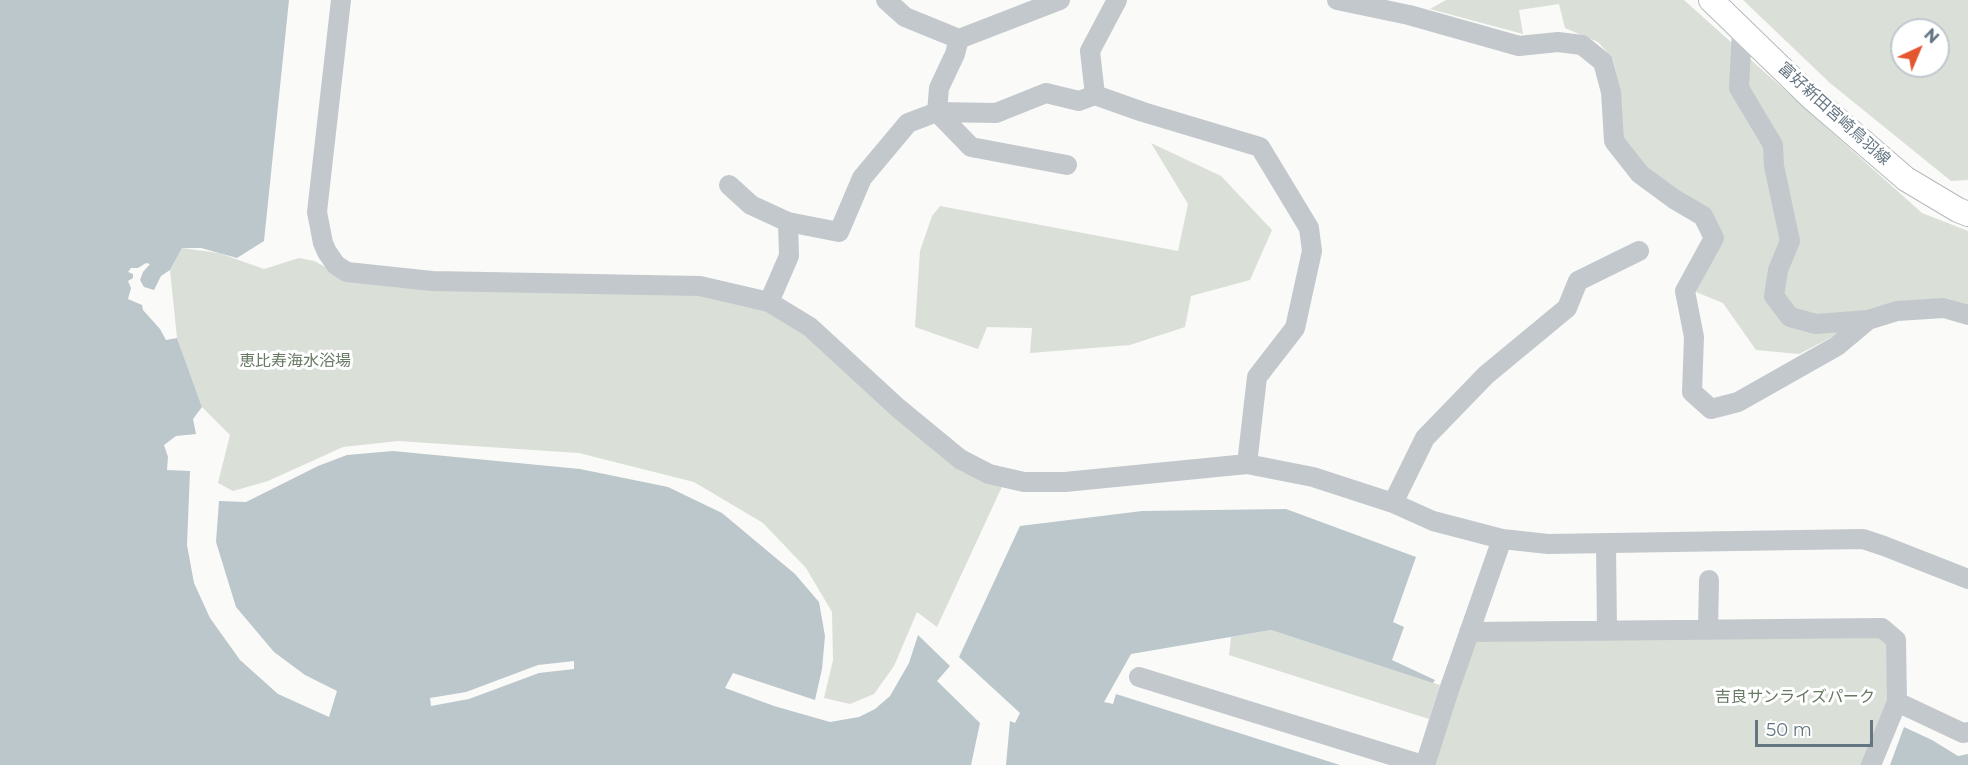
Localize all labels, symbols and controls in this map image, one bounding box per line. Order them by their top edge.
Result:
north arrow [1890,18,1950,78]
text: N [1920,25,1943,47]
street label: 富好新田宮崎鳥羽線 [1774,59,1894,169]
park label: 恵比寿海水浴場 [239,351,351,371]
park label: 吉良サンライズパーク [1715,687,1875,707]
scale bar [1758,708,1876,746]
text: 50 m [1766,719,1812,741]

